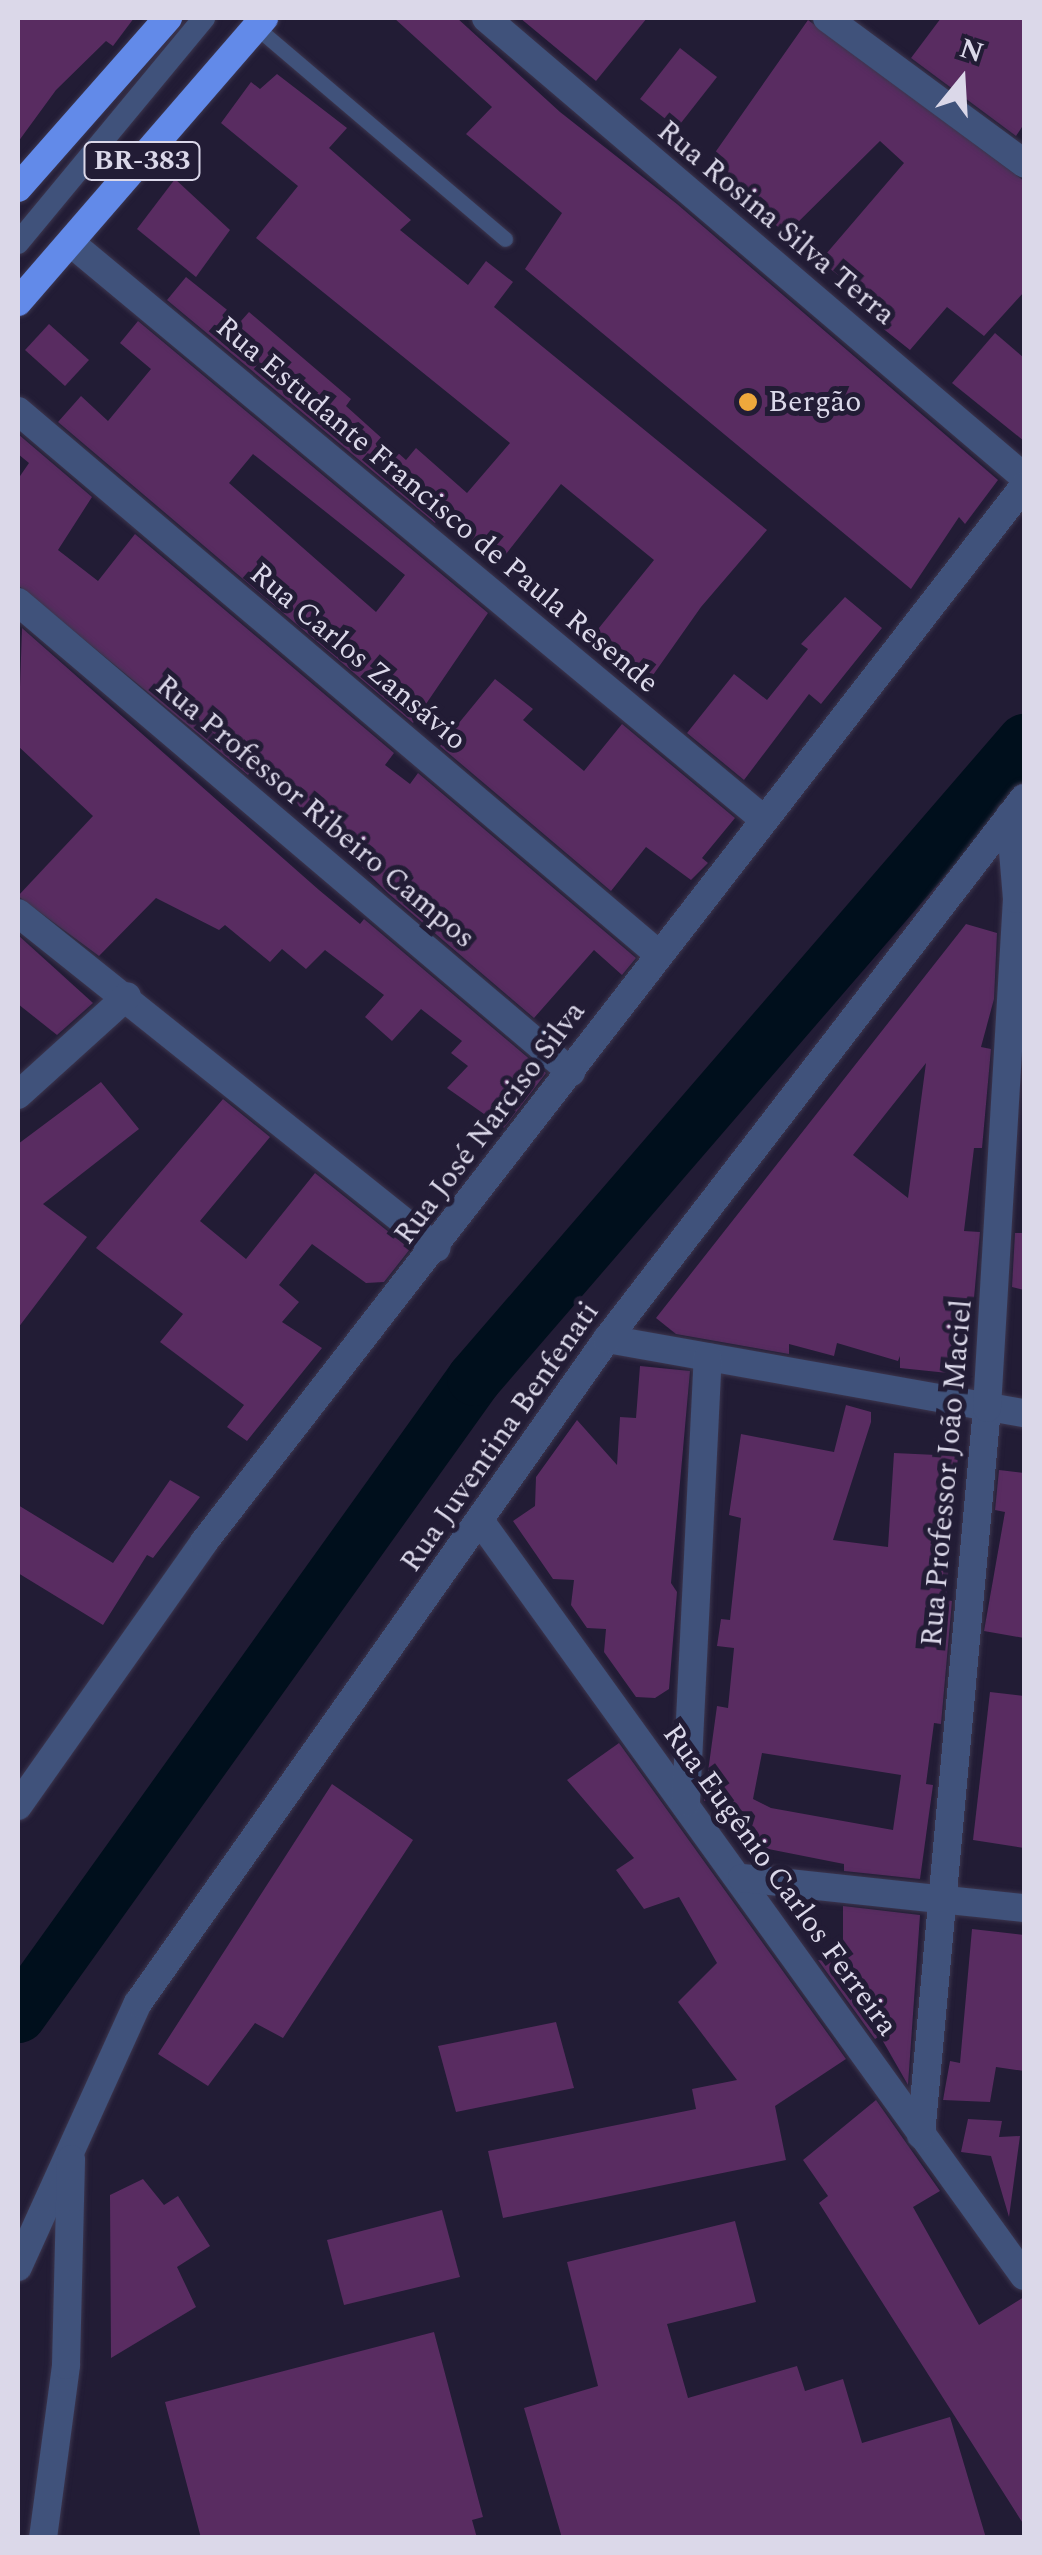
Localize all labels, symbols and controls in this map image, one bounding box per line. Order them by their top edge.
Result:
text: N [954,27,989,75]
north arrow [912,30,1012,130]
street label: Rua Rosina Silva Terra [650,113,902,333]
road number: BR-383 [82,138,202,184]
street label: Rua Estudante Francisco de Paula Resende [208,309,666,701]
place label: Bergão [768,384,861,420]
marker: Bergão [737,391,759,413]
street label: Rua Carlos Zansávio [242,556,474,758]
street label: Rua Professor Ribeiro Campos [148,668,482,956]
street label: Rua José Narciso Silva [387,994,593,1252]
street label: Rua Juventina Benfenati [393,1295,607,1579]
street label: Rua Professor João Maciel [914,1298,980,1648]
street label: Rua Eugênio Carlos Ferreira [655,1717,905,2043]

